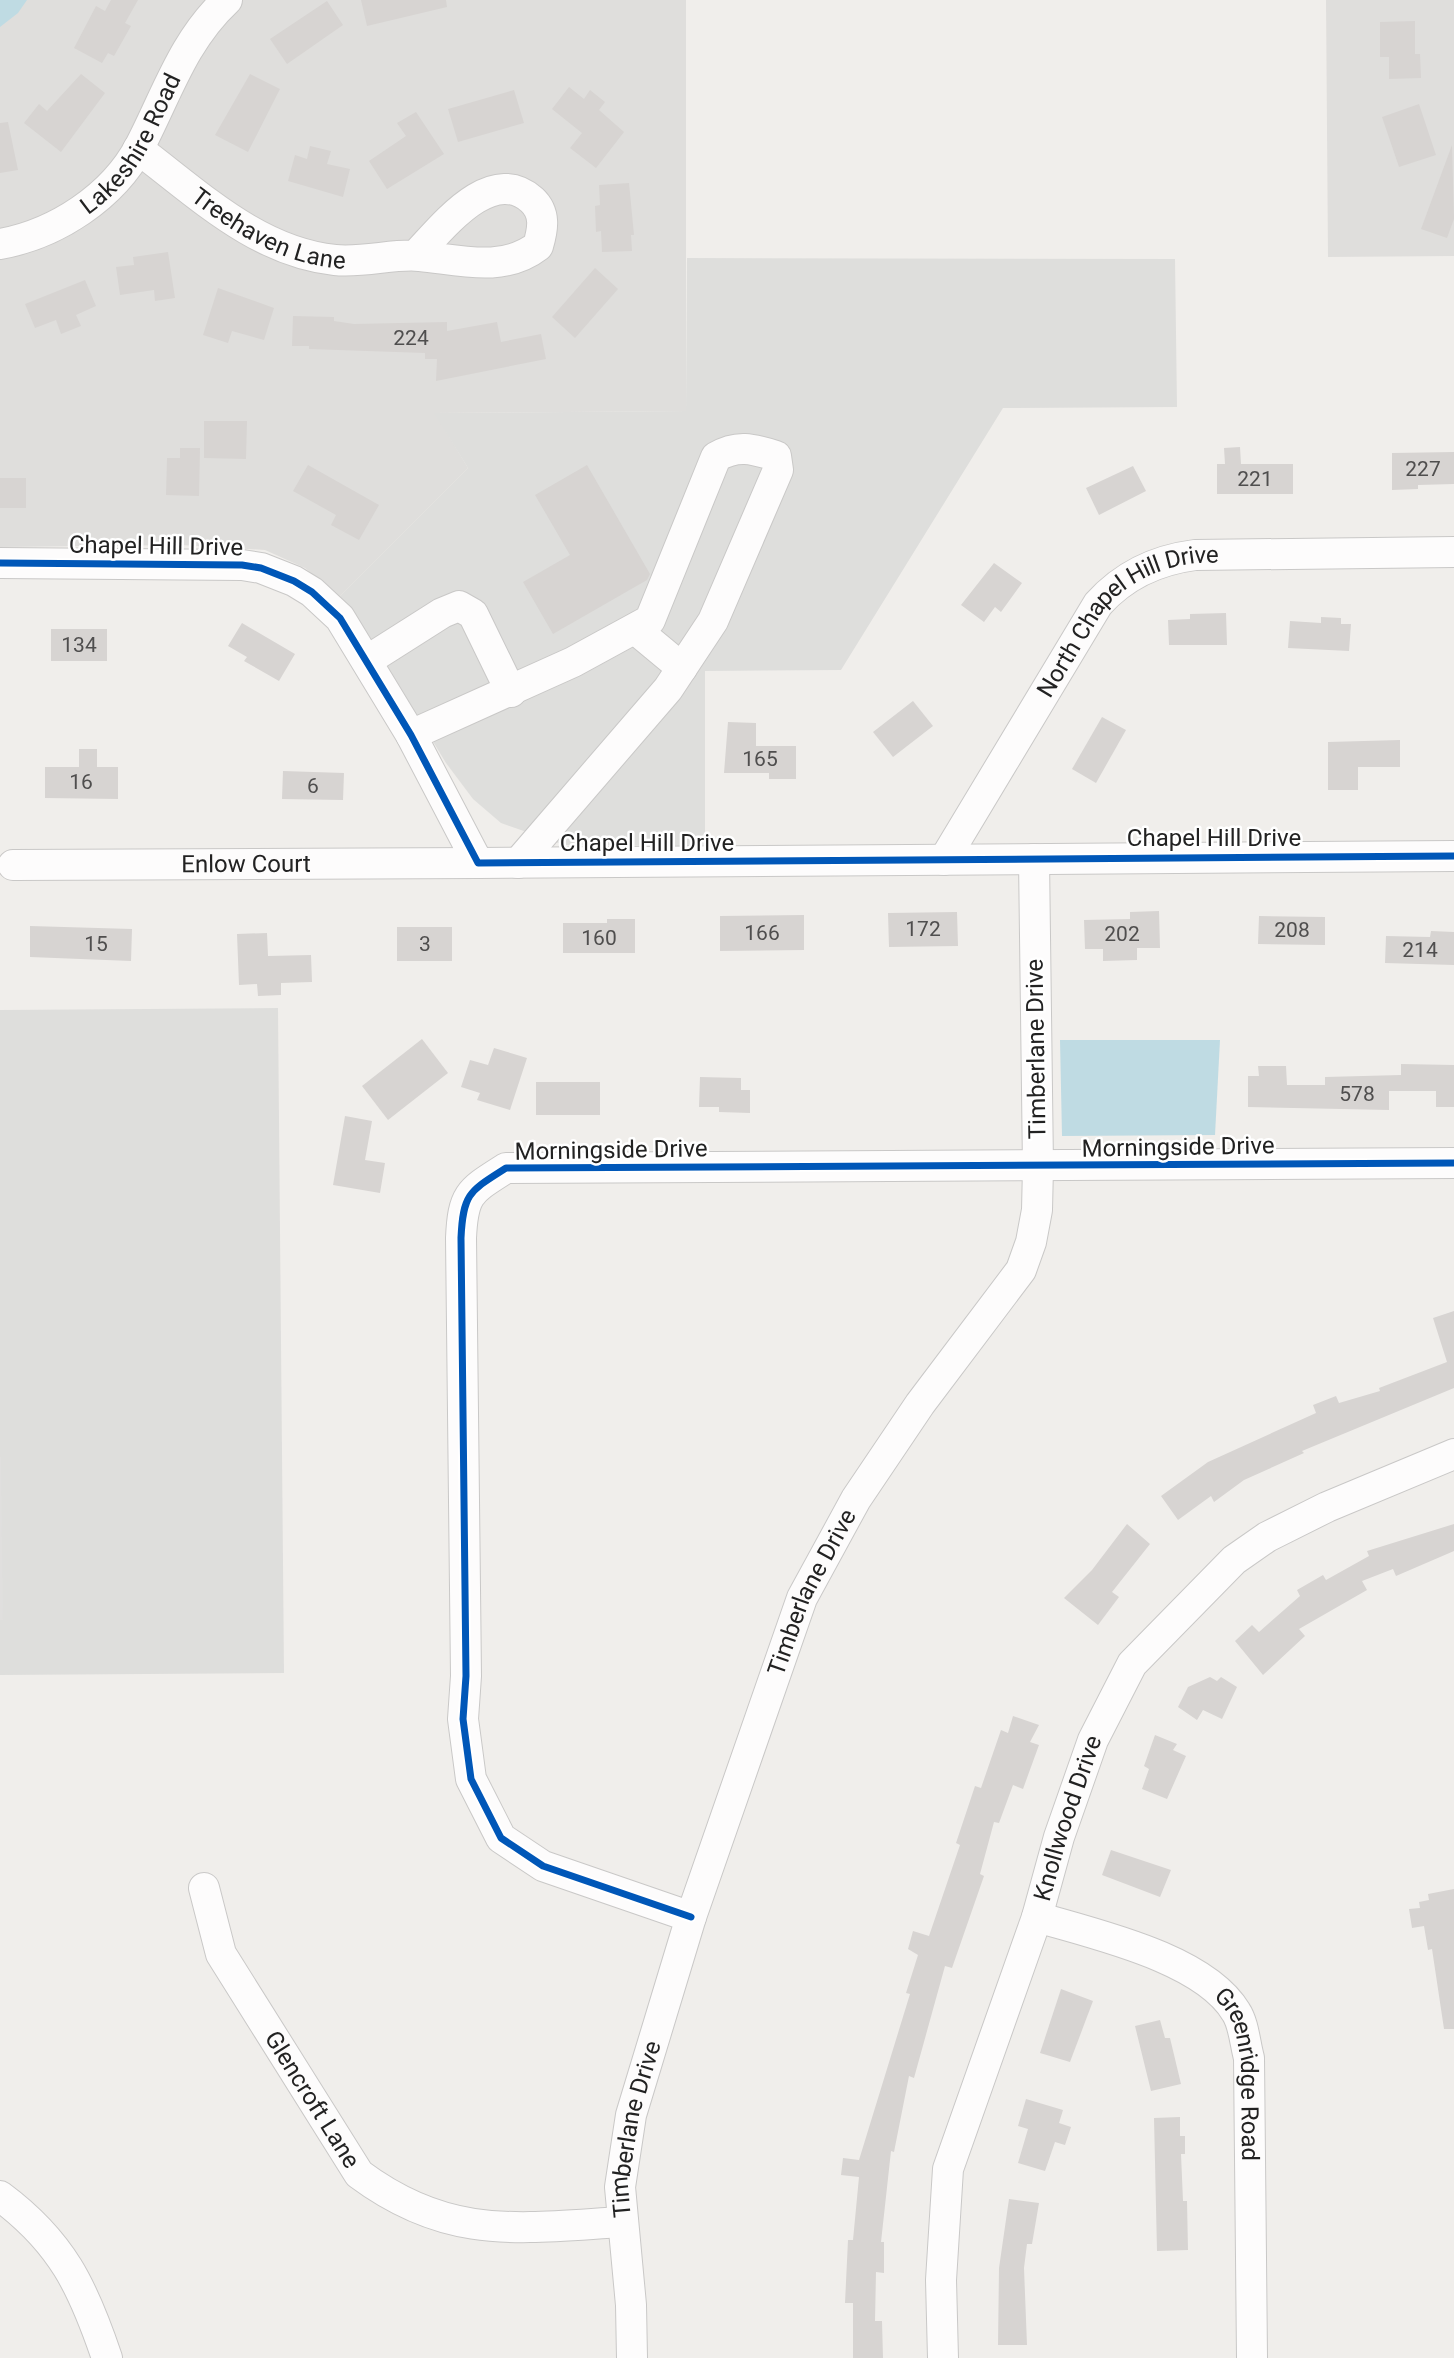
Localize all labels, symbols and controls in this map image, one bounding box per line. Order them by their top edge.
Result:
street label: Lakeshire Road [75,69,187,220]
street label: Treehaven Lane [186,182,347,275]
house number: 224 [393,326,429,350]
house number: 227 [1405,457,1441,481]
house number: 221 [1237,467,1273,491]
street label: Chapel Hill Drive [69,530,243,562]
street label: North Chapel Hill Drive [1031,541,1219,702]
house number: 134 [61,633,97,657]
house number: 165 [742,747,778,771]
house number: 16 [69,770,93,794]
house number: 6 [307,774,319,798]
street label: Chapel Hill Drive [1127,824,1301,852]
street label: Chapel Hill Drive [560,829,734,857]
street label: Enlow Court [181,850,311,878]
house number: 172 [905,917,941,941]
house number: 208 [1274,918,1310,942]
house number: 166 [744,921,780,945]
house number: 202 [1104,922,1140,946]
house number: 160 [581,926,617,950]
house number: 15 [84,932,108,956]
house number: 3 [419,932,431,956]
house number: 214 [1402,938,1438,962]
street label: Timberlane Drive [1020,959,1052,1139]
house number: 578 [1339,1082,1375,1106]
street label: Morningside Drive [1081,1131,1275,1163]
street label: Morningside Drive [514,1134,708,1166]
street label: Timberlane Drive [762,1504,862,1679]
street label: Knollwood Drive [1028,1732,1108,1904]
street label: Greenridge Road [1209,1982,1264,2161]
street label: Glencroft Lane [259,2026,366,2173]
street label: Timberlane Drive [605,2037,667,2219]

